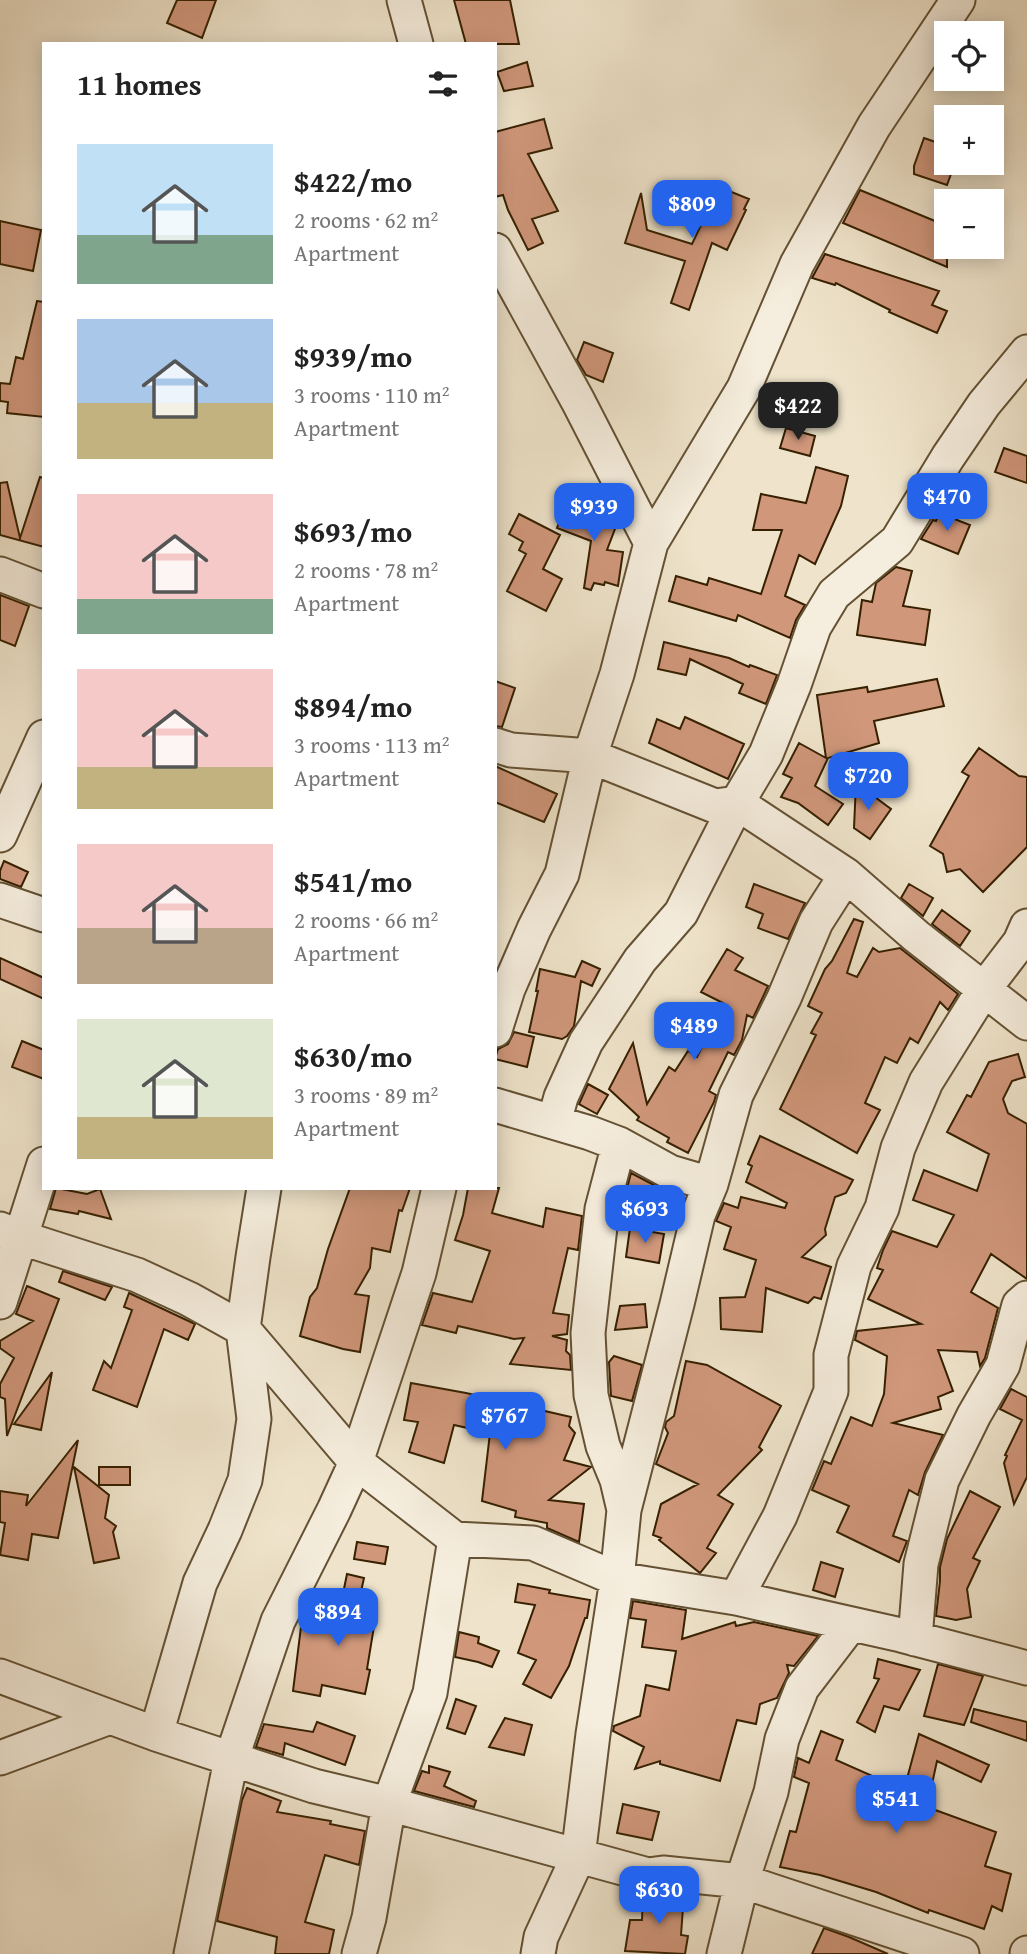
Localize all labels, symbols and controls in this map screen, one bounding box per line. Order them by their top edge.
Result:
map controls [934,21,1004,259]
button: locate [934,21,1004,91]
text: 11 homes [77,62,202,106]
icon: filters [424,65,462,103]
button: + [934,105,1004,175]
text: $422/mo [294,159,412,203]
icon: home [133,172,217,256]
pin: $809 [651,180,733,240]
text: $809 [668,186,716,219]
button: − [934,189,1004,259]
text: 2 rooms · 62 m² [294,203,438,236]
text: Apartment [294,236,399,269]
text: $939/mo [294,334,412,378]
icon: home [133,347,217,431]
text: 3 rooms · 110 m² [294,378,449,411]
pin: $422 [757,382,839,442]
text: $422 [774,388,822,421]
text: Apartment [294,411,399,444]
pin: $470 [906,474,988,533]
text: $470 [923,479,971,512]
pin: $939 [553,484,635,543]
text: $939 [570,489,618,522]
text: $693/mo [294,509,412,553]
icon: home [133,522,217,606]
text: 2 rooms · 78 m² [294,553,438,586]
text: Apartment [294,586,399,619]
text: $894/mo [294,684,412,728]
icon: home [133,697,217,781]
text: 3 rooms · 113 m² [294,728,449,761]
pin: $720 [827,752,909,812]
text: $720 [844,758,892,791]
text: Apartment [294,761,399,794]
text: $541/mo [294,859,412,903]
icon: home [133,872,217,956]
text: 2 rooms · 66 m² [294,903,438,936]
text: Apartment [294,936,399,969]
pin: $489 [653,1002,735,1062]
text: $489 [670,1008,718,1041]
text: $630/mo [294,1034,412,1078]
icon: home [133,1047,217,1131]
text: 3 rooms · 89 m² [294,1078,438,1111]
text: Apartment [294,1111,399,1144]
pin: $693 [604,1186,686,1245]
text: $693 [621,1191,669,1224]
pin: $767 [464,1392,546,1452]
text: $767 [481,1398,529,1431]
pin: $894 [297,1588,379,1648]
text: $894 [314,1594,362,1627]
pin: $541 [855,1776,937,1835]
text: $541 [872,1781,920,1814]
pin: $630 [618,1867,700,1926]
text: $630 [635,1872,683,1905]

